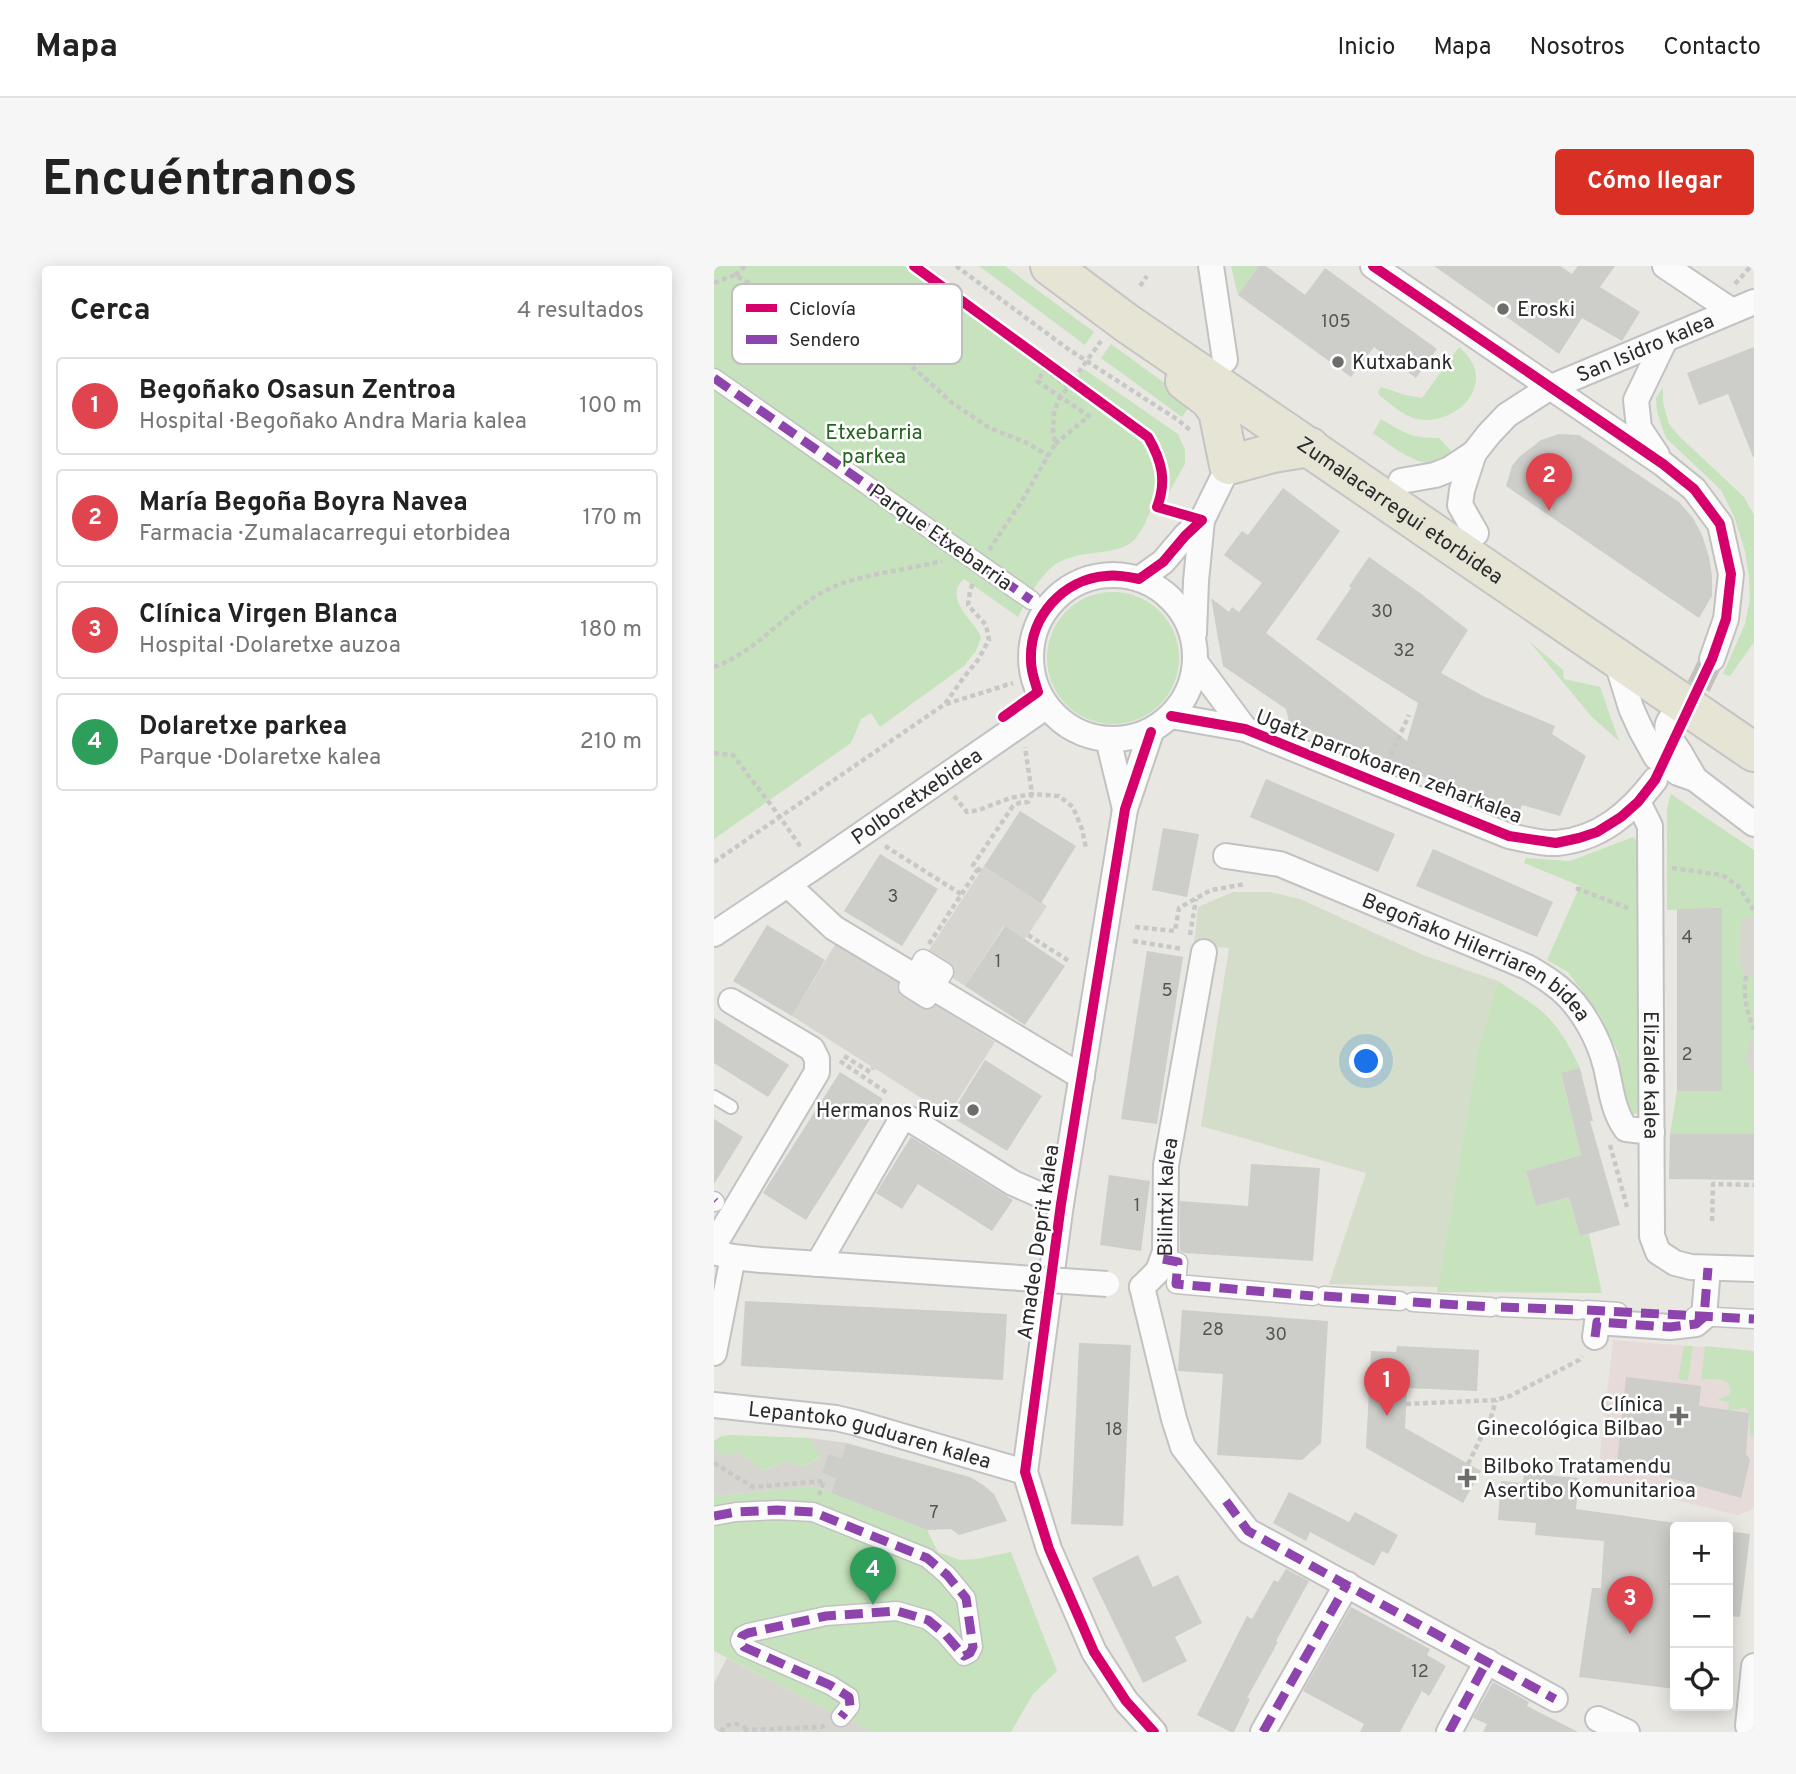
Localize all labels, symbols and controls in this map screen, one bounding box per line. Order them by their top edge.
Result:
text: Mapa [35,27,118,69]
text: Inicio [1338,33,1395,63]
text: Mapa [1433,33,1492,63]
text: Nosotros [1530,33,1625,63]
text: Contacto [1663,33,1761,63]
button: Cómo llegar [1555,149,1754,215]
text: Encuéntranos [42,151,357,213]
legend [732,284,962,364]
text: Cerca [70,293,150,330]
text: 4 resultados [517,297,644,326]
place label: Eroski [1517,297,1575,324]
text: Ciclovía [789,298,856,322]
marker: Eroski [1495,301,1511,317]
street label: San Isidro kalea [1573,308,1719,390]
house number: 105 [1321,311,1351,334]
text: Sendero [789,329,860,353]
place label: Kutxabank [1352,350,1453,377]
marker: Kutxabank [1330,354,1346,370]
text: Begoñako Osasun Zentroa [139,375,456,408]
text: 1 [90,392,100,421]
text: 100 m [579,392,642,421]
text: Hospital · Begoñako Andra Maria kalea [139,408,527,437]
park label: Etxebarria parkea [825,420,923,471]
street label: Zumalacarregui etorbidea [1291,431,1508,591]
pin: 2 [1526,453,1572,511]
street label: Parque Etxebarria [863,479,1017,598]
text: María Begoña Boyra Navea [139,487,468,520]
text: 2 [88,504,102,533]
text: 170 m [583,504,642,533]
text: Farmacia · Zumalacarregui etorbidea [139,520,511,549]
text: Clínica Virgen Blanca [139,599,398,632]
house number: 30 [1371,601,1393,624]
text: 3 [88,616,102,645]
text: 180 m [580,616,642,645]
text: Hospital · Dolaretxe auzoa [139,632,401,661]
house number: 32 [1393,640,1415,663]
street label: Ugatz parrokoaren zeharkalea [1251,704,1526,831]
text: Dolaretxe parkea [139,711,347,744]
text: 4 [88,728,102,757]
text: 210 m [580,728,642,757]
street label: Polboretxebidea [847,743,988,852]
text: Parque · Dolaretxe kalea [139,744,381,773]
house number: 3 [888,886,898,909]
street label: Begoñako Hilerriaren bidea [1357,888,1595,1027]
house number: 4 [1681,927,1693,950]
house number: 1 [995,951,1001,974]
house number: 5 [1161,980,1173,1003]
street label: Elizalde kalea [1636,1011,1664,1139]
your location [1349,1044,1383,1078]
house number: 2 [1681,1044,1693,1067]
place label: Hermanos Ruiz [816,1098,959,1125]
marker: Hermanos Ruiz [965,1102,981,1118]
street label: Bilintxi kalea [1153,1135,1186,1257]
street label: Amadeo Deprit kalea [1012,1143,1067,1341]
house number: 1 [1134,1195,1140,1218]
house number: 28 [1202,1319,1224,1342]
house number: 30 [1265,1324,1287,1347]
pin: 1 [1364,1358,1410,1416]
place label: Clínica Ginecológica Bilbao [1477,1392,1663,1443]
street label: Lepantoko guduaren kalea [747,1397,994,1476]
marker: Clínica Ginecológica Bilbao [1669,1406,1689,1426]
house number: 18 [1105,1419,1123,1442]
place label: Bilboko Tratamendu Asertibo Komunitarioa [1483,1454,1696,1505]
marker: Bilboko Tratamendu Asertibo Komunitarioa [1457,1468,1477,1488]
house number: 7 [929,1502,939,1525]
map controls [1670,1522,1733,1711]
button: + [1670,1522,1733,1585]
pin: 4 [850,1547,896,1605]
pin: 3 [1607,1576,1653,1634]
button: − [1670,1585,1733,1648]
button: locate [1670,1648,1733,1711]
house number: 12 [1411,1661,1429,1684]

